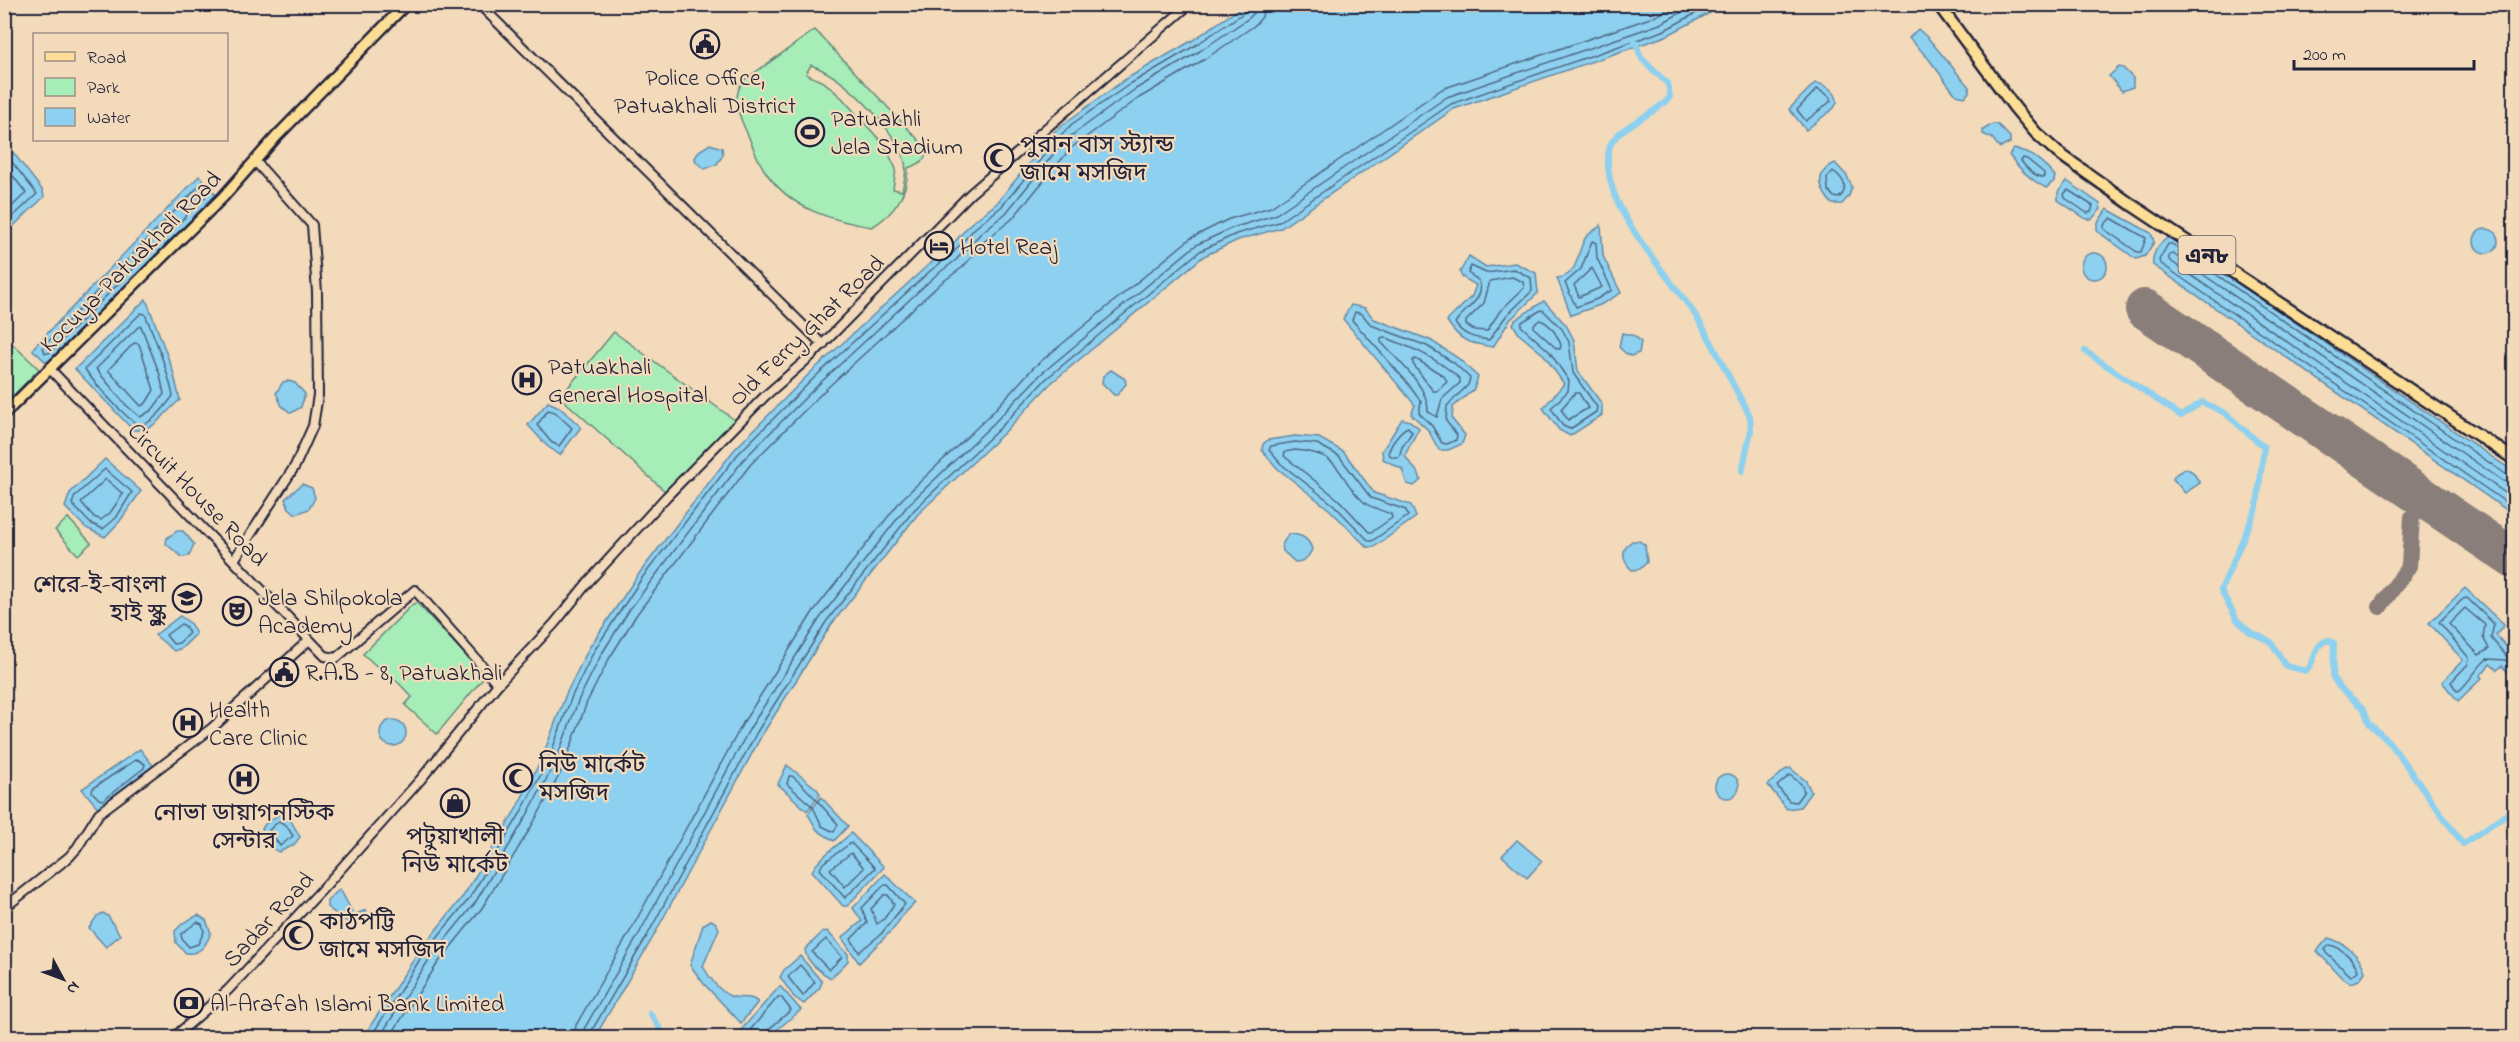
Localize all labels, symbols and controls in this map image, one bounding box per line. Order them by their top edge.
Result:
public building icon: Police Office, Patuakhali District [689,28,721,60]
legend [33,33,228,141]
scale bar [2294,33,2474,71]
text: 200 m [2303,43,2346,69]
text: Road [87,46,126,72]
place label: Police Office, Patuakhali District [614,62,796,125]
text: Park [87,76,120,102]
place label: Patuakhli Jela Stadium [831,103,963,166]
text: Water [87,106,131,132]
sports icon: Patuakhli Jela Stadium [794,116,826,148]
place label: পুরান বাস স্ট্যান্ড জামে মসজিদ [1019,129,1174,192]
mosque icon: পুরান বাস স্ট্যান্ড জামে মসজিদ [983,142,1015,174]
street label: Kocuya-Patuakhali Road [33,163,232,363]
hotel icon: Hotel Reaj [923,230,955,262]
place label: Hotel Reaj [960,231,1058,266]
road number: এন৮ [2178,236,2236,274]
street label: Old Ferry Ghat Road [722,247,895,416]
place label: Patuakhali General Hospital [548,351,708,414]
hospital icon: Patuakhali General Hospital [511,364,543,396]
street label: Circuit House Road [118,416,275,576]
place label: শেরে-ই-বাংলা হাই স্কুল [33,569,167,632]
school or university icon: শেরে-ই-বাংলা হাই স্কুল [171,582,203,614]
place label: Jela Shilpokola Academy [258,582,403,646]
theatre icon: Jela Shilpokola Academy [221,595,253,627]
public building icon: R.A.B - 8, Patuakhali [268,656,300,688]
place label: R.A.B - 8, Patuakhali [305,657,502,692]
place label: Health Care Clinic [209,694,308,757]
hospital icon: Health Care Clinic [172,707,204,739]
place label: নিউ মার্কেট মসজিদ [538,749,646,812]
mosque icon: নিউ মার্কেট মসজিদ [502,762,534,794]
hospital icon: নোভা ডায়াগনস্টিক সেন্টার [228,763,260,795]
shop icon: পটুয়াখালী নিউ মার্কেট [439,787,471,819]
place label: নোভা ডায়াগনস্টিক সেন্টার [154,797,335,860]
place label: পটুয়াখালী নিউ মার্কেট [401,821,509,884]
street label: Sadar Road [216,864,324,977]
place label: কাঠপট্টি জামে মসজিদ [318,906,446,969]
mosque icon: কাঠপট্টি জামে মসজিদ [282,919,314,951]
north arrow [33,949,93,1009]
text: N [60,976,85,1000]
bank icon: Al-Arafah Islami Bank Limited [173,987,205,1019]
place label: Al-Arafah Islami Bank Limited [210,988,505,1023]

